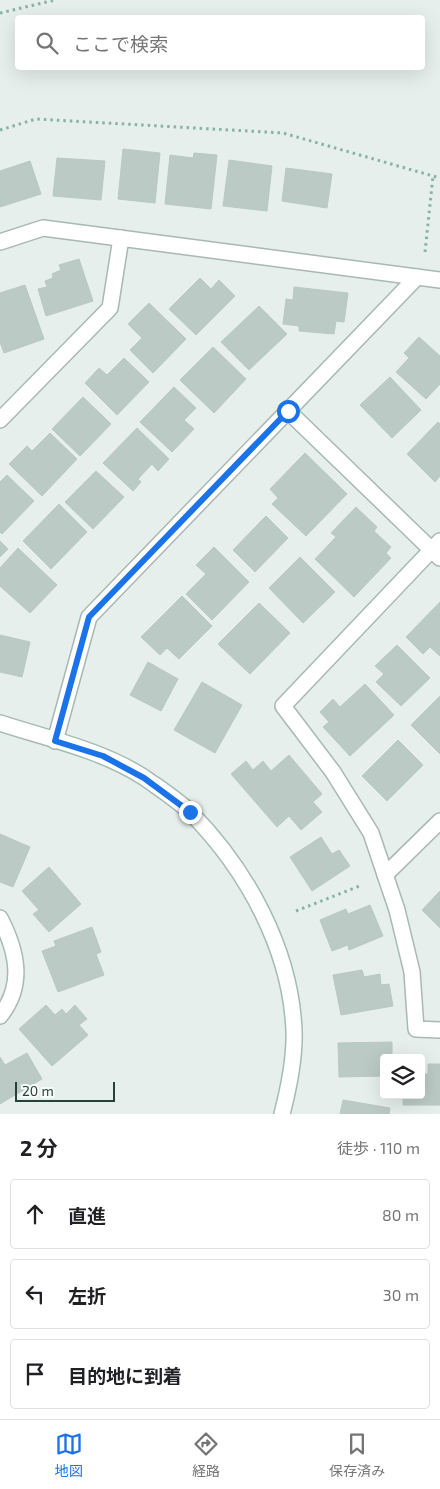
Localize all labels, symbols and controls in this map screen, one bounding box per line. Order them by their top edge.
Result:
search box [15,15,425,70]
icon: search [33,29,61,57]
text: ここで検索 [73,32,168,55]
route start [277,400,300,423]
route end [179,801,202,824]
map controls [380,1054,425,1099]
button: layers [380,1054,425,1099]
scale bar [15,1079,115,1102]
text: 20 m [22,1082,54,1099]
text: 2 分 [20,1135,58,1160]
text: 徒歩 · 110 m [337,1138,420,1157]
icon: ahead [21,1200,49,1228]
text: 直進 [68,1204,106,1227]
text: 80 m [382,1205,419,1224]
icon: left [21,1280,49,1308]
text: 左折 [68,1284,106,1307]
text: 30 m [383,1285,419,1304]
icon: arrive [21,1360,49,1388]
text: 目的地に到着 [68,1364,182,1387]
tab: 地図 [55,1430,83,1480]
tab: 経路 [192,1430,220,1480]
tab: 保存済み [329,1430,385,1480]

